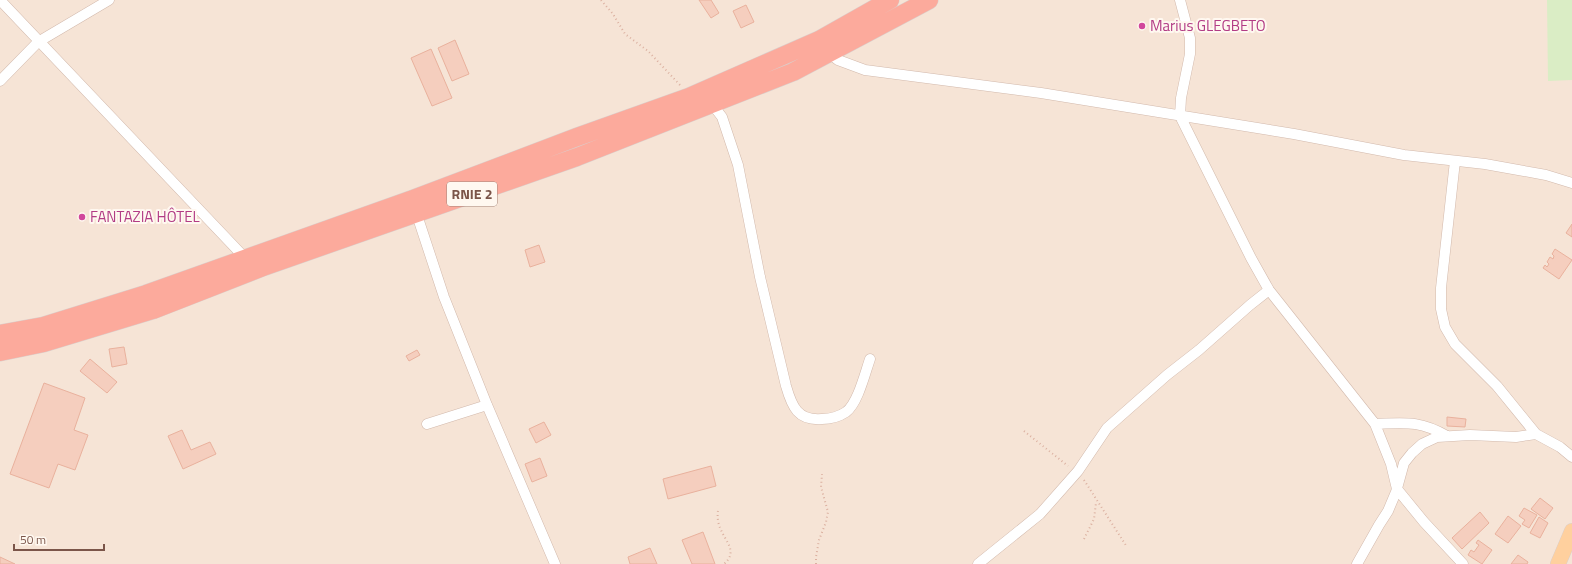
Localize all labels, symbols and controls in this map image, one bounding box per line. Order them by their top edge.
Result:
place label: Marius GLEGBETO [1150,14,1266,37]
marker: Marius GLEGBETO [1137,21,1147,31]
road number: RNIE 2 [447,182,497,206]
place label: FANTAZIA HÔTEL [90,205,200,228]
marker: FANTAZIA HÔTEL [77,212,87,222]
scale bar [14,526,104,552]
text: 50 m [20,530,46,549]

